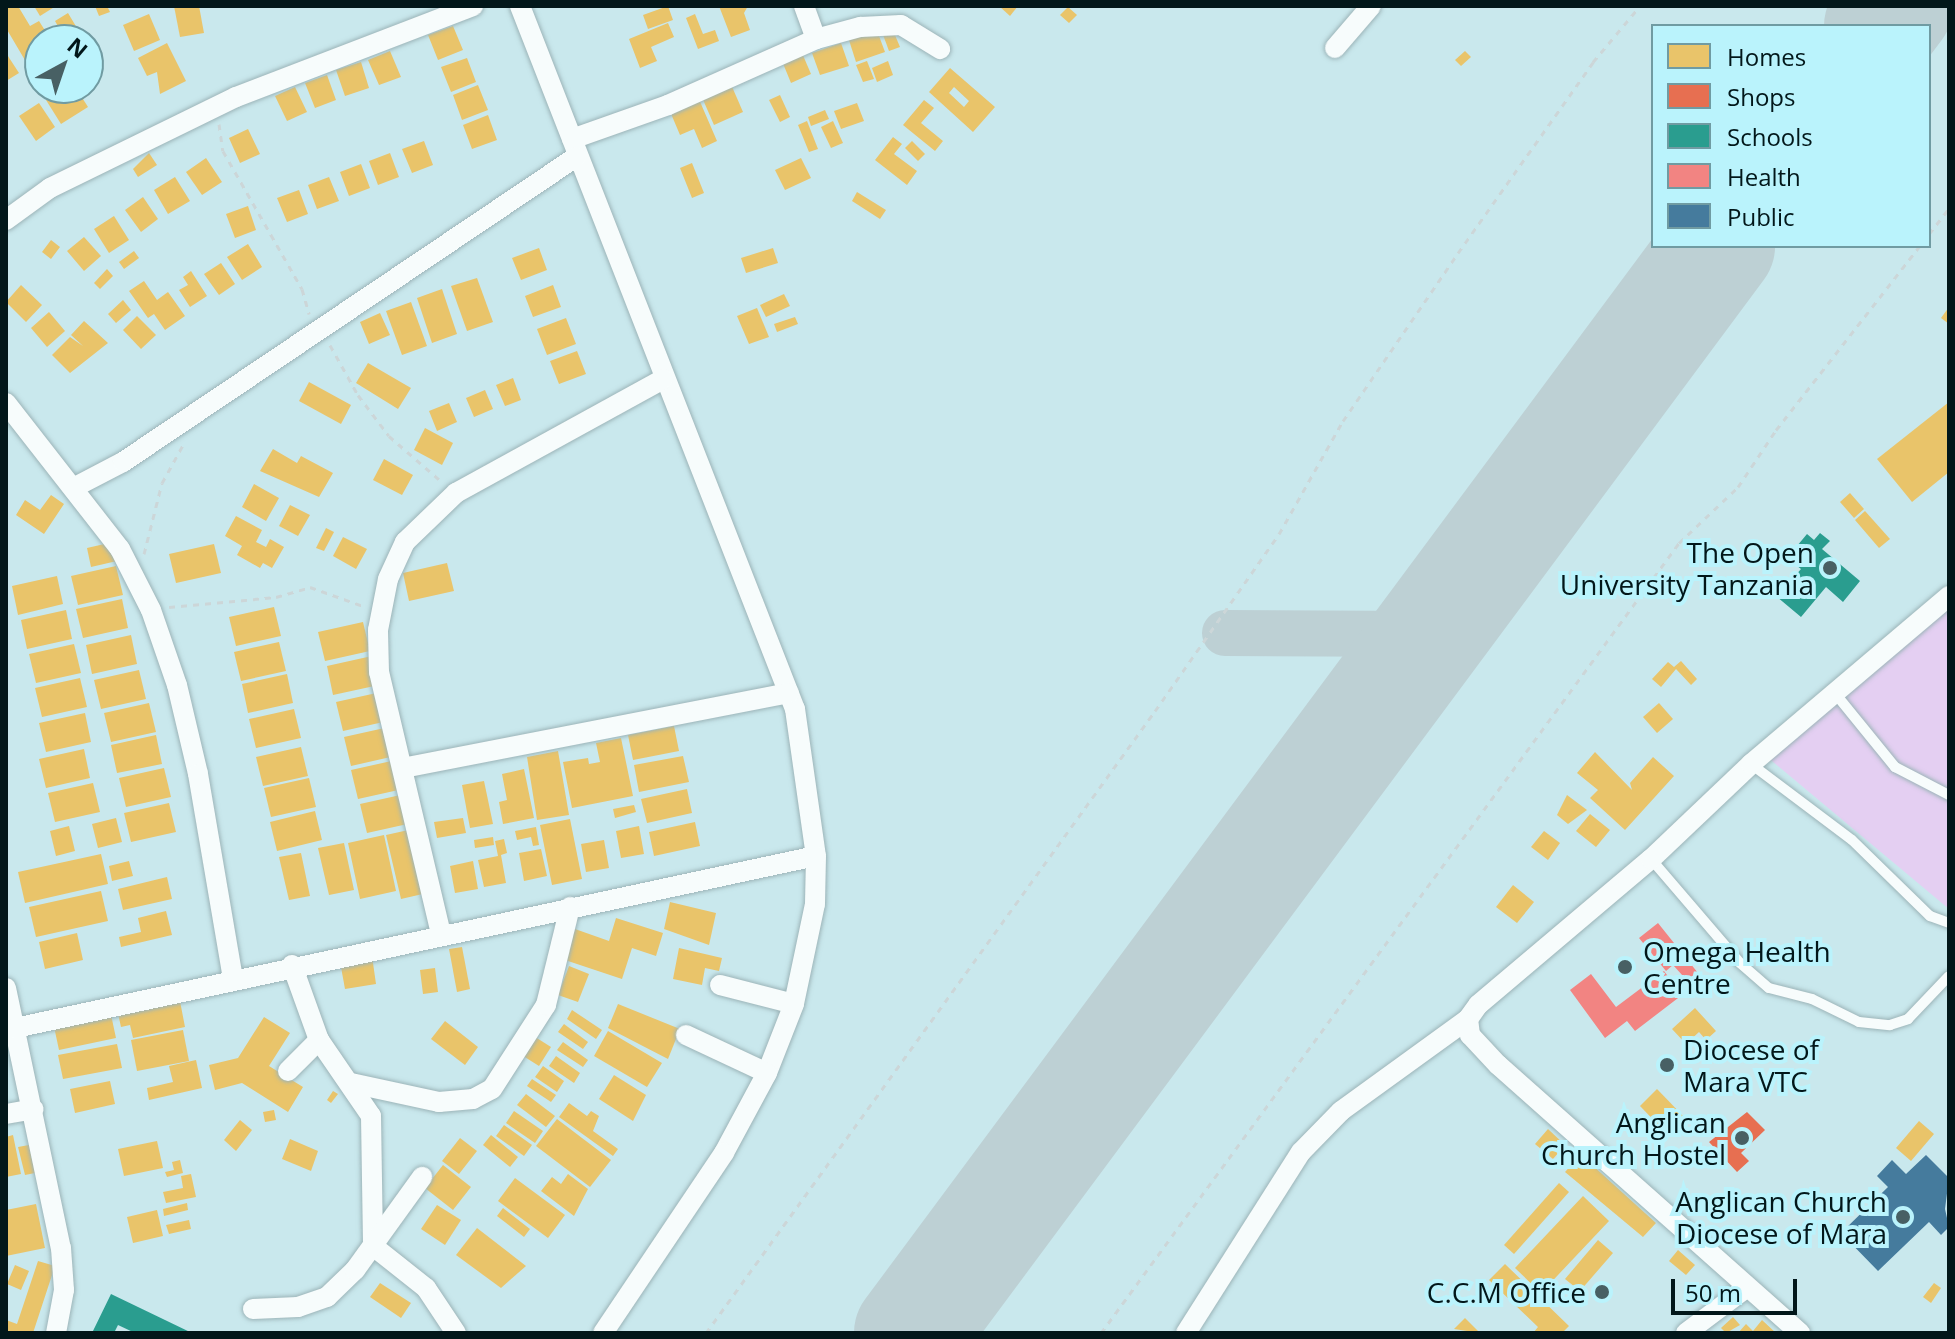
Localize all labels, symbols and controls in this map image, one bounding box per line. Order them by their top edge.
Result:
north arrow [24,24,104,104]
legend [1651,24,1931,248]
text: N [62,30,95,64]
text: Homes [1727,40,1806,73]
text: Shops [1727,80,1795,113]
text: Schools [1727,120,1813,153]
text: Health [1727,160,1801,193]
text: Public [1727,200,1794,233]
place label: The Open University Tanzania [1560,535,1814,601]
marker: The Open University Tanzania [1821,559,1839,577]
place label: Omega Health Centre [1643,934,1831,1000]
marker: Omega Health Centre [1614,956,1636,978]
place label: Diocese of Mara VTC [1683,1032,1819,1098]
marker: Diocese of Mara VTC [1658,1056,1676,1074]
place label: Anglican Church Hostel [1541,1105,1726,1171]
marker: Anglican Church Hostel [1733,1129,1751,1147]
place label: Anglican Church Diocese of Mara [1675,1184,1887,1250]
marker: Anglican Church Diocese of Mara [1894,1208,1912,1226]
scale bar [1675,1263,1801,1313]
place label: C.C.M Office [1427,1275,1586,1309]
text: 50 m [1685,1276,1741,1309]
marker: C.C.M Office [1593,1283,1611,1301]

